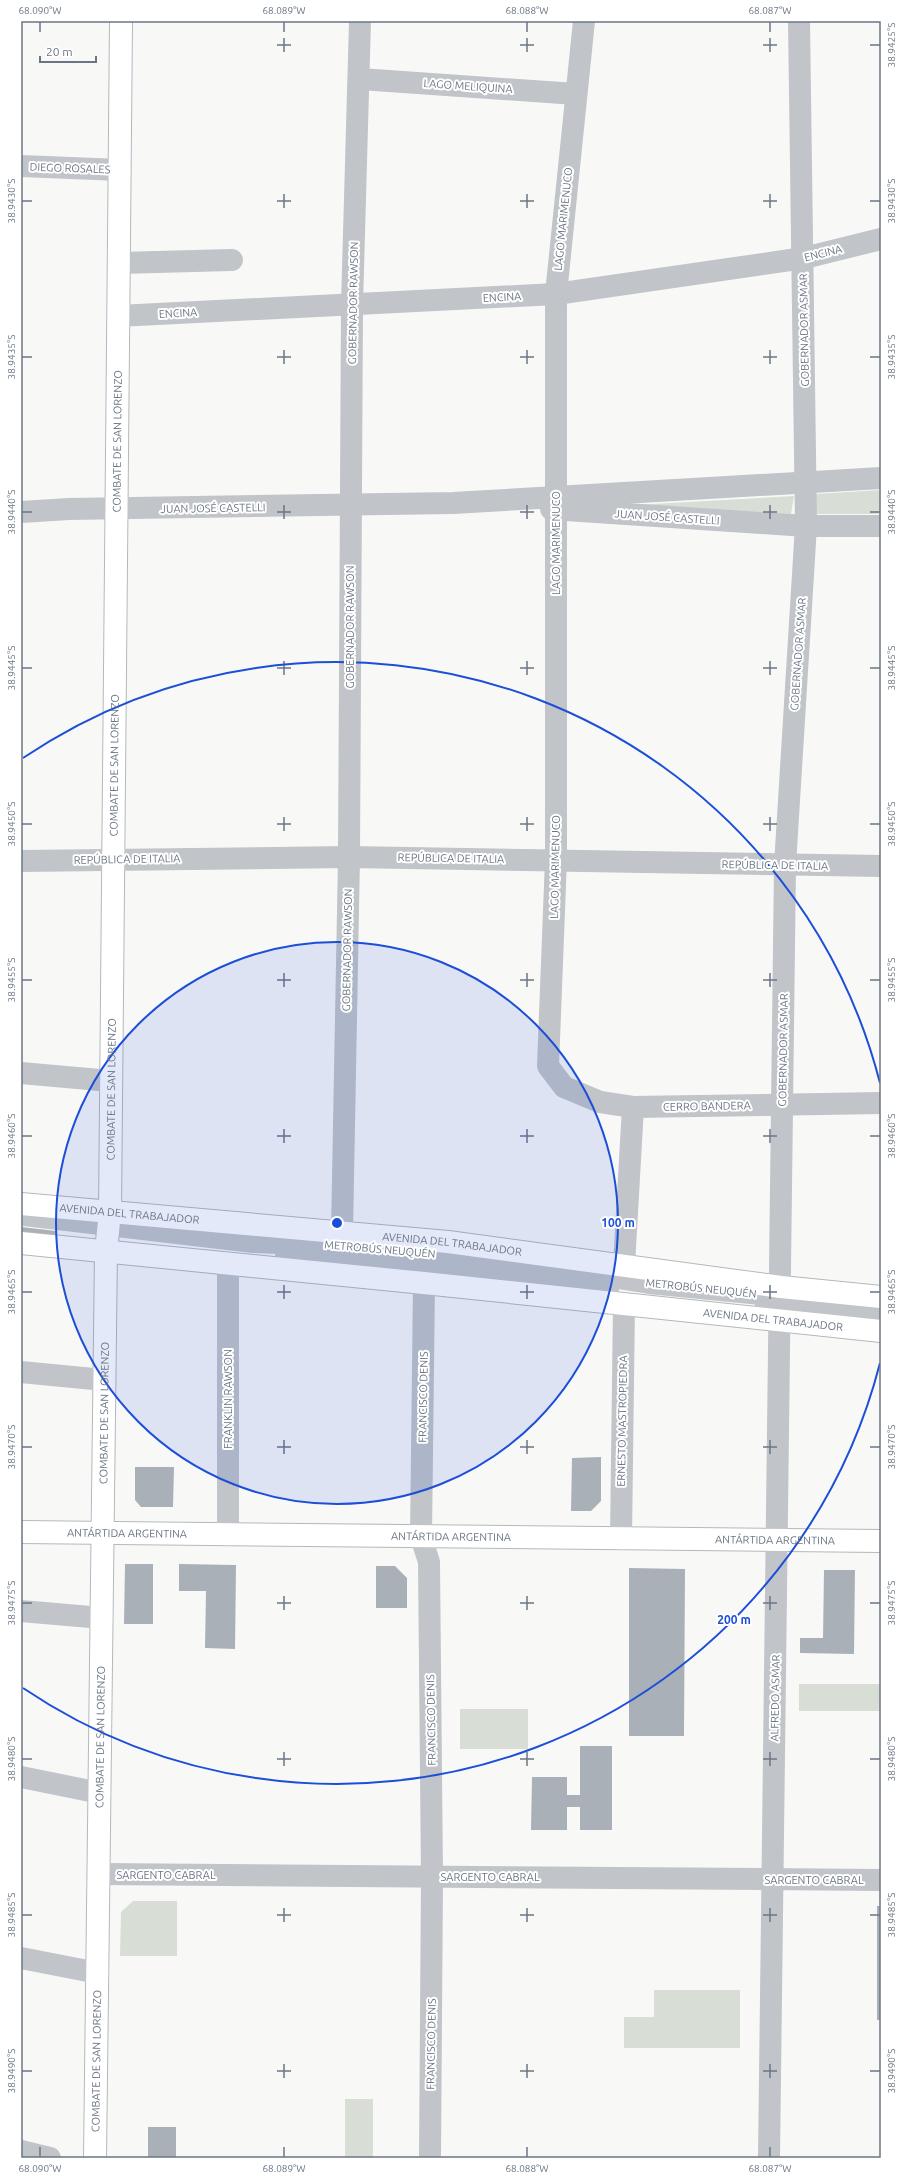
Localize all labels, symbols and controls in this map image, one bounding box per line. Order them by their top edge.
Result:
text: 68.090°W [18,5,62,16]
text: 68.089°W [262,5,306,16]
text: 68.088°W [505,5,549,16]
text: 68.087°W [748,5,792,16]
text: 38.9425°S [886,23,897,67]
scale bar [40,38,96,64]
text: 20 m [46,45,73,58]
street label: LAGO MELIQUINA [423,77,514,95]
street label: DIEGO ROSALES [29,161,111,175]
street label: LAGO MARIMENUCO [552,167,574,271]
text: 38.9430°S [6,179,17,223]
text: 38.9430°S [886,179,897,223]
street label: GOBERNADOR RAWSON [346,241,360,365]
street label: ENCINA [803,242,844,263]
street label: GOBERNADOR ASMAR [797,273,811,387]
street label: ENCINA [482,290,522,304]
street label: ENCINA [158,306,198,320]
text: 38.9435°S [6,335,17,379]
text: 38.9435°S [886,335,897,379]
street label: COMBATE DE SAN LORENZO [110,370,124,512]
text: 38.9440°S [6,490,17,534]
text: 38.9440°S [886,490,897,534]
street label: LAGO MARIMENUCO [550,491,562,595]
street label: JUAN JOSÉ CASTELLI [160,500,266,515]
street label: JUAN JOSÉ CASTELLI [614,506,720,527]
street label: GOBERNADOR RAWSON [344,565,356,689]
street label: GOBERNADOR ASMAR [788,597,808,711]
text: 38.9445°S [6,646,17,690]
text: 38.9445°S [886,646,897,690]
street label: COMBATE DE SAN LORENZO [107,694,121,836]
text: 38.9450°S [6,802,17,846]
text: 38.9450°S [886,802,897,846]
street label: LAGO MARIMENUCO [548,815,562,919]
street label: REPÚBLICA DE ITALIA [398,850,505,865]
street label: REPÚBLICA DE ITALIA [74,851,181,866]
street label: REPÚBLICA DE ITALIA [722,857,829,872]
street label: GOBERNADOR RAWSON [340,888,354,1012]
text: 38.9455°S [6,958,17,1002]
text: 38.9455°S [886,958,897,1002]
street label: GOBERNADOR ASMAR [776,993,790,1107]
street label: COMBATE DE SAN LORENZO [104,1018,118,1160]
street label: CERRO BANDERA [663,1099,752,1113]
text: 38.9460°S [6,1114,17,1158]
text: 38.9460°S [886,1114,897,1158]
street label: AVENIDA DEL TRABAJADOR [59,1201,200,1226]
centre of rings [330,1216,344,1230]
text: 100 m [601,1216,635,1229]
street label: AVENIDA DEL TRABAJADOR [382,1230,523,1258]
street label: METROBÚS NEUQUÉN [324,1237,436,1260]
text: 38.9465°S [6,1270,17,1314]
text: 38.9465°S [886,1270,897,1314]
street label: METROBÚS NEUQUÉN [645,1275,757,1300]
street label: AVENIDA DEL TRABAJADOR [703,1306,844,1333]
street label: COMBATE DE SAN LORENZO [97,1342,111,1484]
street label: FRANKLIN RAWSON [222,1349,234,1449]
street label: FRANCISCO DENIS [416,1351,430,1443]
street label: ERNESTO MASTROPIEDRA [615,1354,629,1487]
text: 38.9470°S [6,1425,17,1469]
text: 38.9470°S [886,1425,897,1469]
street label: ANTÁRTIDA ARGENTINA [67,1526,188,1540]
street label: ANTÁRTIDA ARGENTINA [391,1529,512,1543]
street label: ANTÁRTIDA ARGENTINA [715,1532,836,1547]
text: 38.9475°S [6,1581,17,1625]
text: 38.9475°S [886,1581,897,1625]
text: 200 m [717,1613,751,1626]
street label: ALFREDO ASMAR [768,1654,782,1742]
street label: COMBATE DE SAN LORENZO [93,1666,107,1808]
street label: FRANCISCO DENIS [424,1674,438,1766]
text: 38.9480°S [6,1737,17,1781]
text: 38.9480°S [886,1737,897,1781]
street label: SARGENTO CABRAL [116,1869,216,1881]
street label: SARGENTO CABRAL [440,1871,540,1883]
street label: SARGENTO CABRAL [764,1874,864,1886]
text: 38.9485°S [6,1893,17,1937]
text: 38.9485°S [886,1893,897,1937]
street label: COMBATE DE SAN LORENZO [89,1990,103,2132]
street label: FRANCISCO DENIS [424,1998,438,2090]
text: 38.9490°S [6,2049,17,2093]
text: 38.9490°S [886,2049,897,2093]
text: 68.090°W [18,2163,62,2174]
text: 68.089°W [262,2163,306,2174]
text: 68.088°W [505,2163,549,2174]
text: 68.087°W [748,2163,792,2174]

